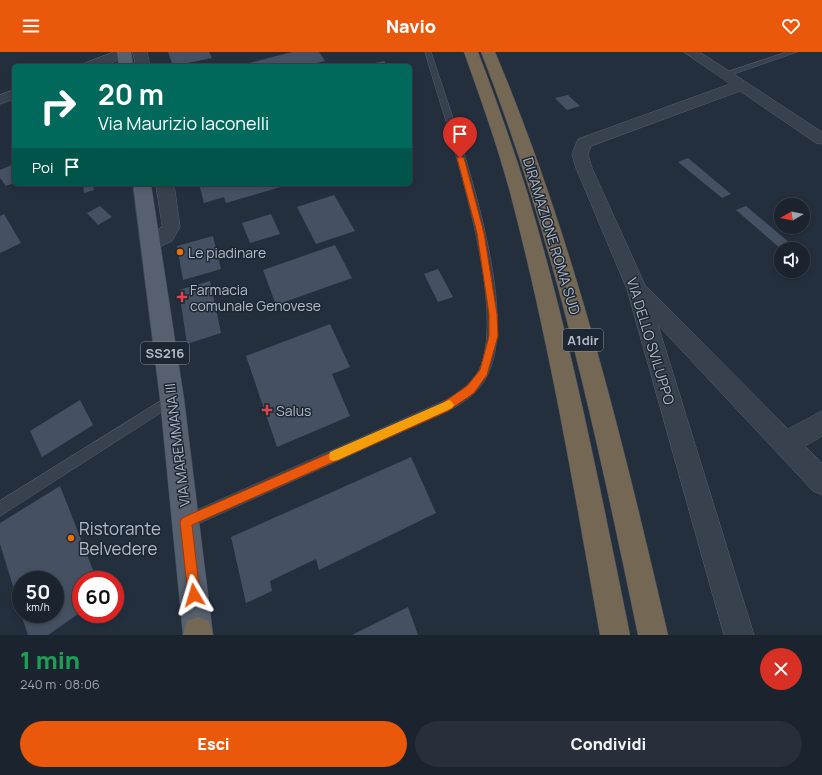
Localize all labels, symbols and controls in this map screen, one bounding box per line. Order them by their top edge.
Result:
text: Navio [386,14,436,38]
icon: menu [20,15,42,37]
icon: heart [780,15,802,37]
text: 20 m [98,75,164,113]
icon: right [32,80,84,132]
text: Via Maurizio Iaconelli [98,111,269,135]
pin [443,117,477,158]
icon: arrive [449,123,471,145]
street label: DIRAMAZIONE ROMA SUD [519,155,585,317]
icon: arrive [61,156,83,178]
text: Poi [32,157,53,178]
north arrow [774,198,810,234]
map controls [774,198,810,278]
button: sound [774,242,810,278]
place label: Le piadinare [188,243,266,262]
marker: Le piadinare [175,247,185,257]
street label: VIA DELLO SVILUPPO [623,275,679,407]
place label: Farmacia comunale Genovese [190,280,321,315]
marker: Farmacia comunale Genovese [177,292,187,302]
road number: A1dir [563,329,603,351]
road number: SS216 [141,342,189,364]
street label: VIA MAREMMANA III [160,382,194,508]
place label: Salus [276,401,311,420]
marker: Salus [261,404,273,416]
place label: Ristorante Belvedere [79,517,161,560]
marker: Ristorante Belvedere [66,533,76,543]
speed limit sign: 60 [72,571,124,623]
position arrow [173,574,215,616]
text: 50 [26,578,50,605]
text: km/h [26,600,50,614]
text: 1 min [20,643,80,676]
button: close [760,648,802,690]
text: 240 m · 08:06 [20,675,100,693]
button: Esci [20,721,407,767]
button: Condividi [415,721,802,767]

